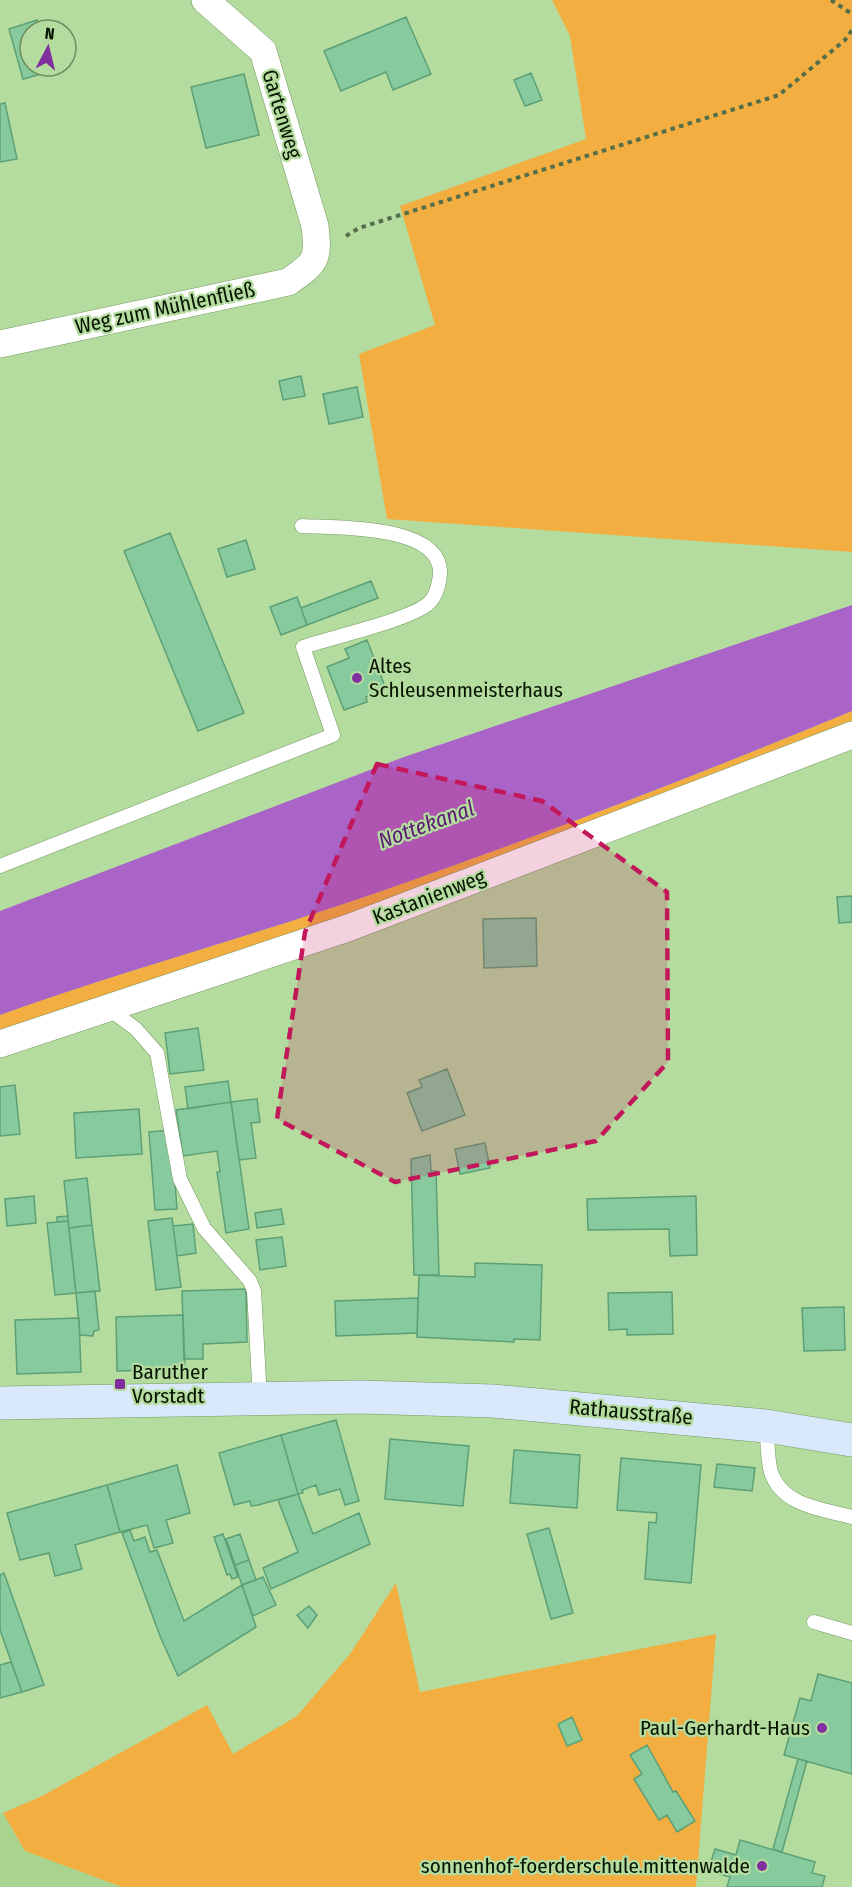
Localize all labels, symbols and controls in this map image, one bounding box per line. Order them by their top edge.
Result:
north arrow [18,18,78,78]
text: N [44,24,56,44]
street label: Gartenweg [256,66,308,162]
street label: Weg zum Mühlenfließ [73,276,257,340]
place label: Altes Schleusenmeisterhaus [369,653,563,703]
marker: Altes Schleusenmeisterhaus [350,671,364,685]
water label: Nottekanal [374,795,478,854]
street label: Kastanienweg [369,864,489,930]
place label: Baruther Vorstadt [132,1359,208,1409]
marker: Baruther Vorstadt [113,1377,127,1391]
street label: Rathausstraße [568,1394,694,1430]
place label: Paul-Gerhardt-Haus [640,1715,810,1741]
marker: Paul-Gerhardt-Haus [815,1721,829,1735]
place label: sonnenhof-foerderschule.mittenwalde [421,1853,750,1879]
marker: sonnenhof-foerderschule.mittenwalde [755,1859,769,1873]

